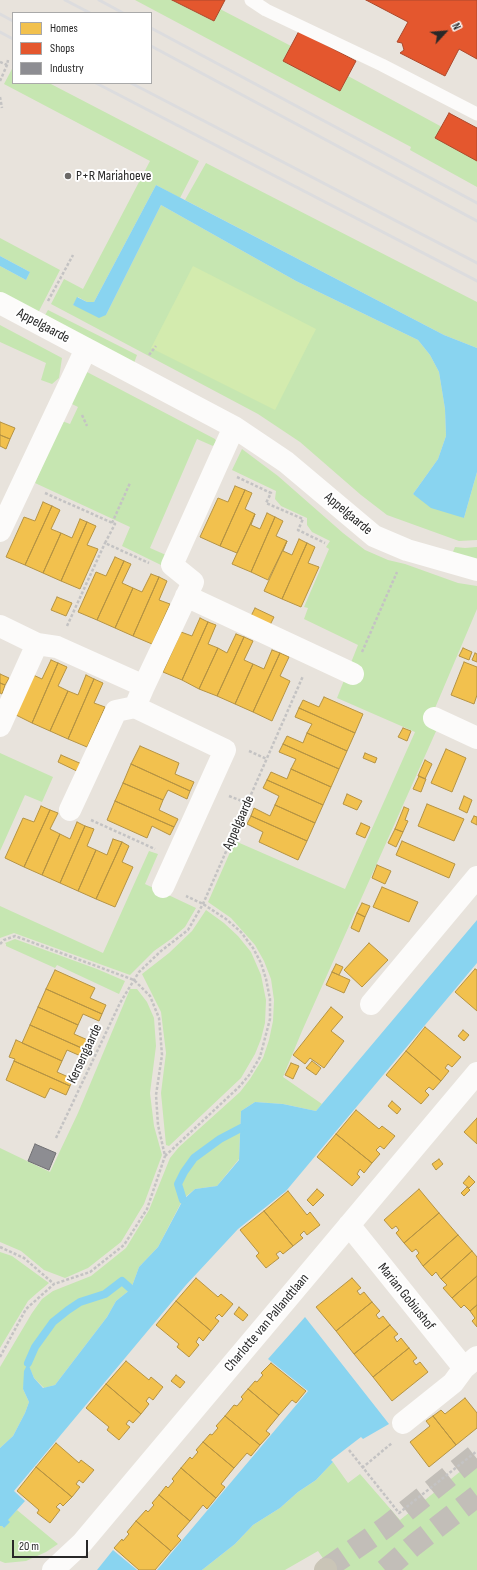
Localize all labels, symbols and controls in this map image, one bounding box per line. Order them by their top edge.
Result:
legend [12,12,152,84]
north arrow [425,12,465,52]
text: Homes [50,21,78,36]
text: N [449,21,463,32]
text: Shops [50,41,75,56]
text: Industry [50,61,84,76]
place label: P+R Mariahoeve [76,168,151,184]
marker: P+R Mariahoeve [63,171,73,181]
street label: Appelgaarde [14,305,72,347]
street label: Appelgaarde [321,489,375,539]
street label: Appelgaarde [220,793,258,853]
street label: Kersengaarde [64,1022,106,1086]
street label: Marian Gobiushof [374,1260,438,1334]
street label: Charlotte van Pallandtlaan [221,1271,313,1375]
scale bar [14,1532,90,1558]
text: 20 m [19,1539,39,1554]

